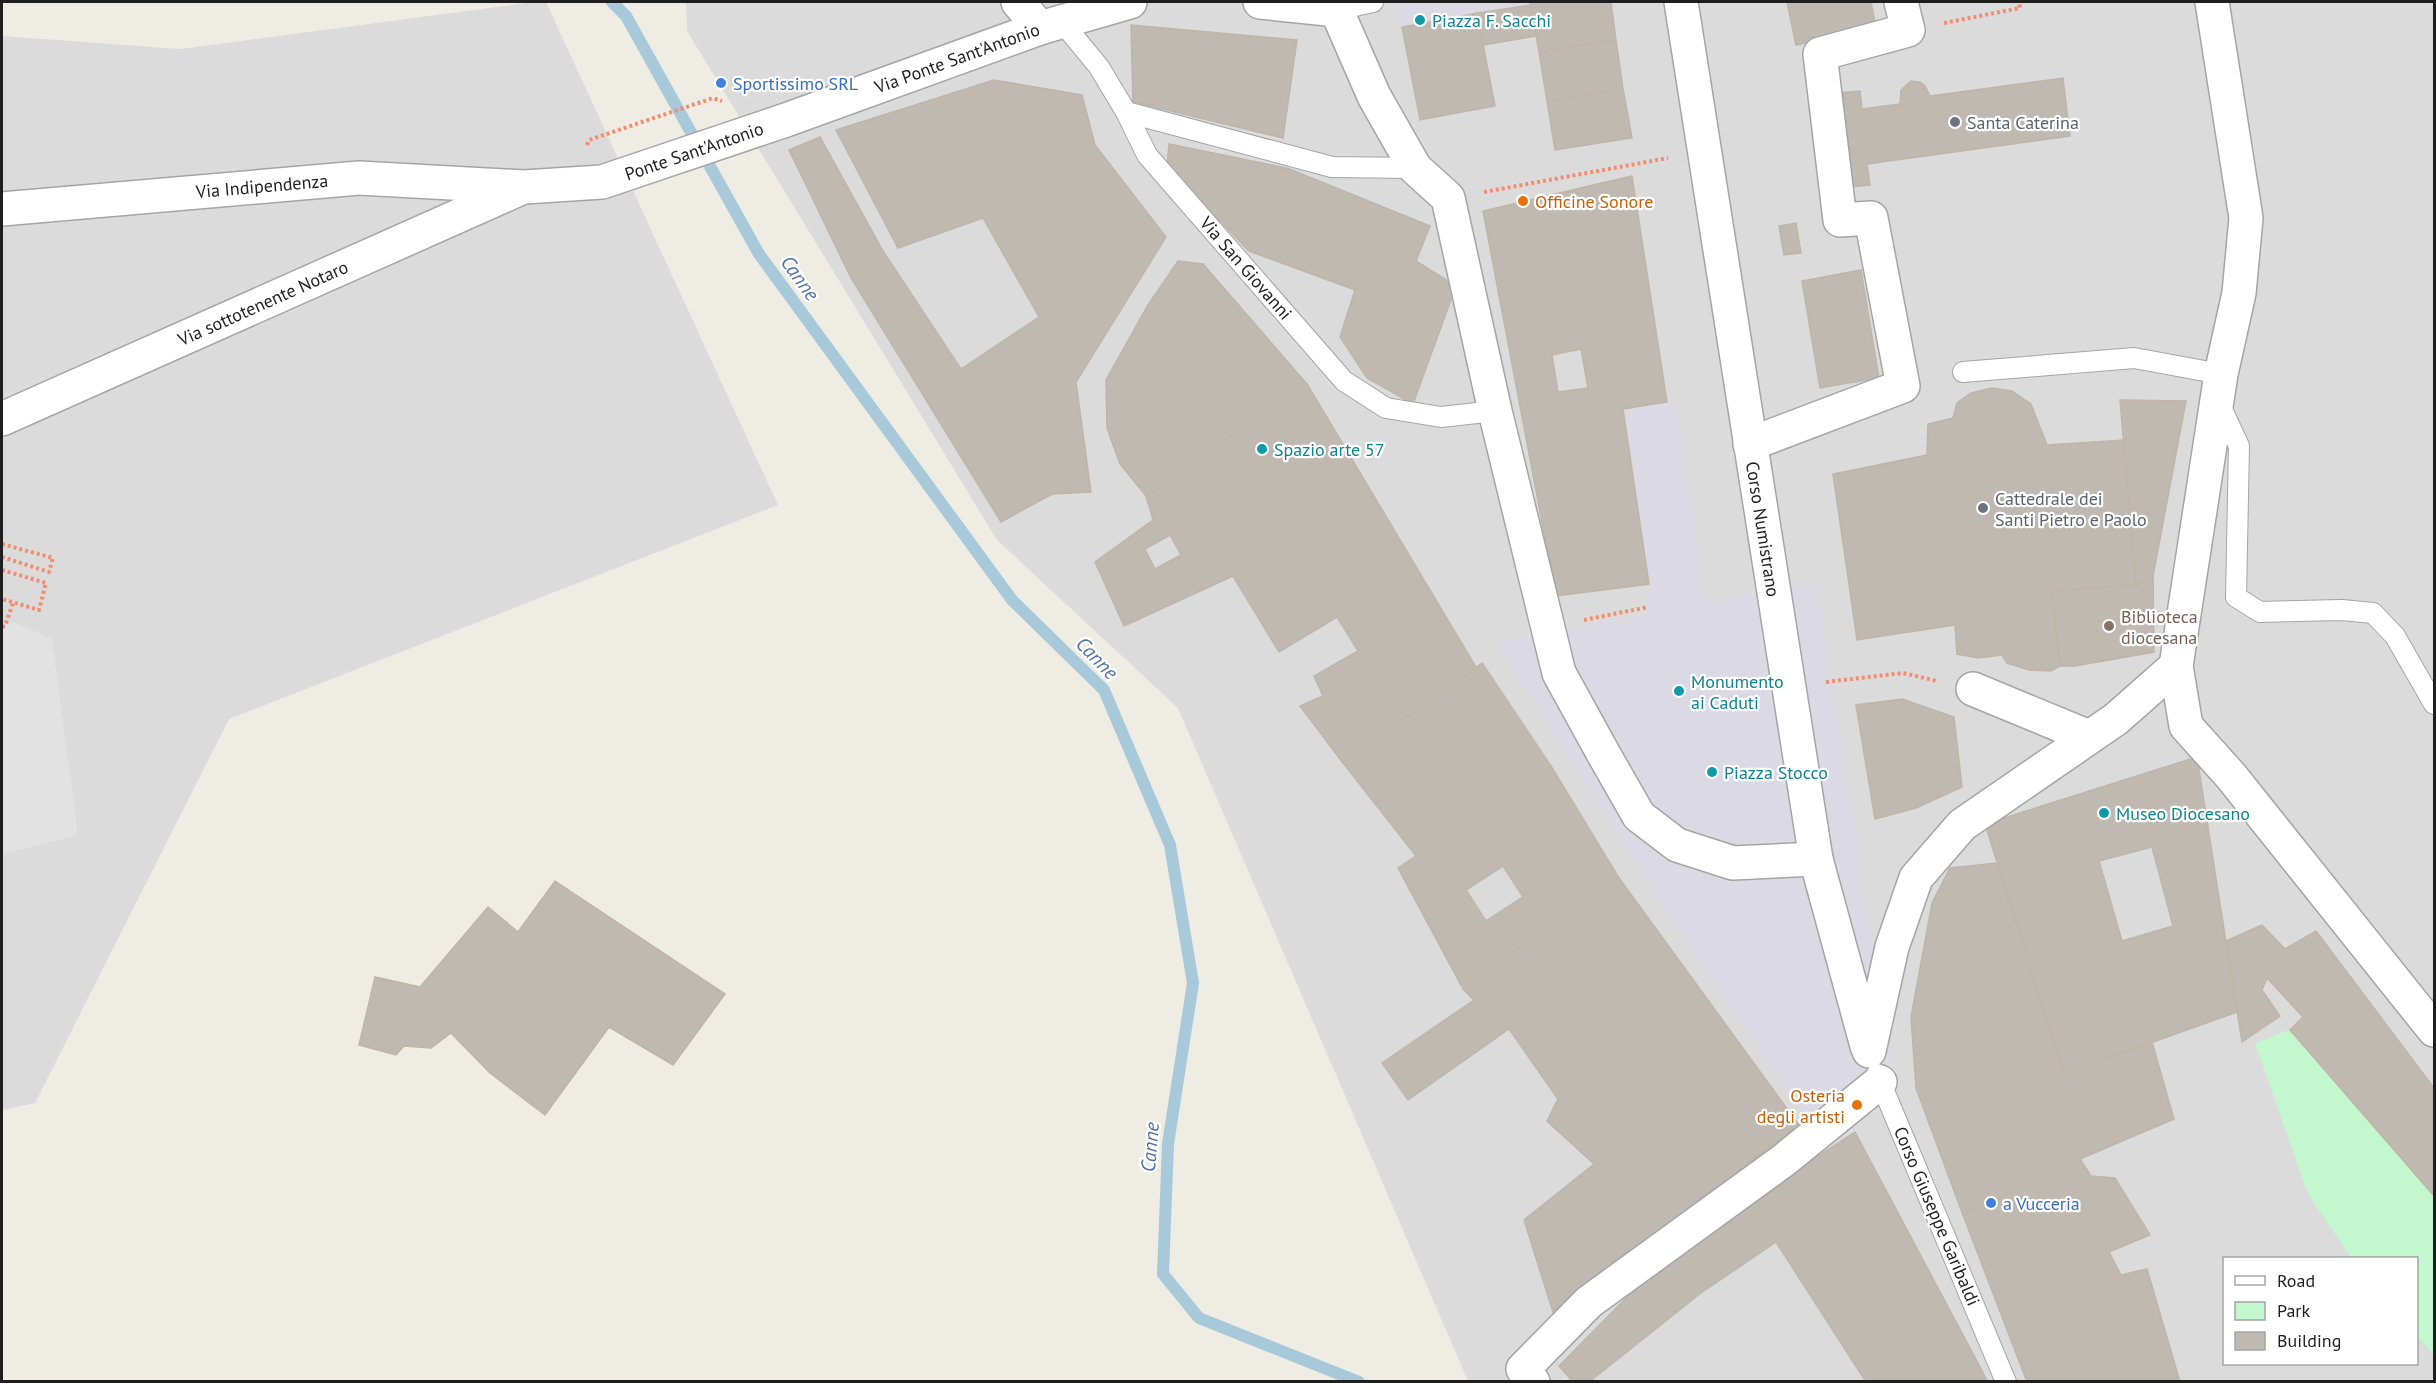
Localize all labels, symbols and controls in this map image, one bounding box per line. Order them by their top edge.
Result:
place label: Piazza F. Sacchi [1432,9,1551,32]
marker: Piazza F. Sacchi [1413,13,1427,27]
street label: Via Ponte Sant'Antonio [870,17,1043,99]
place label: Sportissimo SRL [733,72,858,95]
marker: Sportissimo SRL [714,76,728,90]
place label: Santa Caterina [1967,111,2079,134]
marker: Santa Caterina [1948,115,1962,129]
street label: Ponte Sant'Antonio [622,116,766,186]
street label: Via Indipendenza [194,169,329,203]
place label: Officine Sonore [1535,190,1653,213]
marker: Officine Sonore [1516,194,1530,208]
street label: Via San Giovanni [1194,211,1297,324]
water label: Canne [775,250,826,306]
street label: Via sottotenente Notaro [173,255,352,351]
place label: Spazio arte 57 [1274,438,1385,461]
marker: Spazio arte 57 [1255,442,1269,456]
street label: Corso Numistrano [1741,460,1785,598]
place label: Cattedrale dei Santi Pietro e Paolo [1995,487,2147,531]
marker: Cattedrale dei Santi Pietro e Paolo [1976,501,1990,515]
place label: Biblioteca diocesana [2121,605,2198,649]
marker: Biblioteca diocesana [2102,619,2116,633]
water label: Canne [1070,631,1124,686]
place label: Monumento ai Caduti [1691,670,1784,714]
marker: Monumento ai Caduti [1672,684,1686,698]
place label: Piazza Stocco [1724,761,1828,784]
marker: Piazza Stocco [1705,765,1719,779]
place label: Museo Diocesano [2116,802,2250,825]
marker: Museo Diocesano [2097,806,2111,820]
place label: Osteria degli artisti [1757,1084,1845,1128]
marker: Osteria degli artisti [1850,1098,1864,1112]
water label: Canne [1135,1120,1165,1173]
street label: Corso Giuseppe Garibaldi [1889,1123,1985,1309]
place label: a Vucceria [2003,1192,2080,1215]
marker: a Vucceria [1984,1196,1998,1210]
legend [2223,1257,2418,1365]
text: Road [2277,1269,2315,1292]
text: Park [2277,1299,2310,1322]
text: Building [2277,1329,2341,1352]

